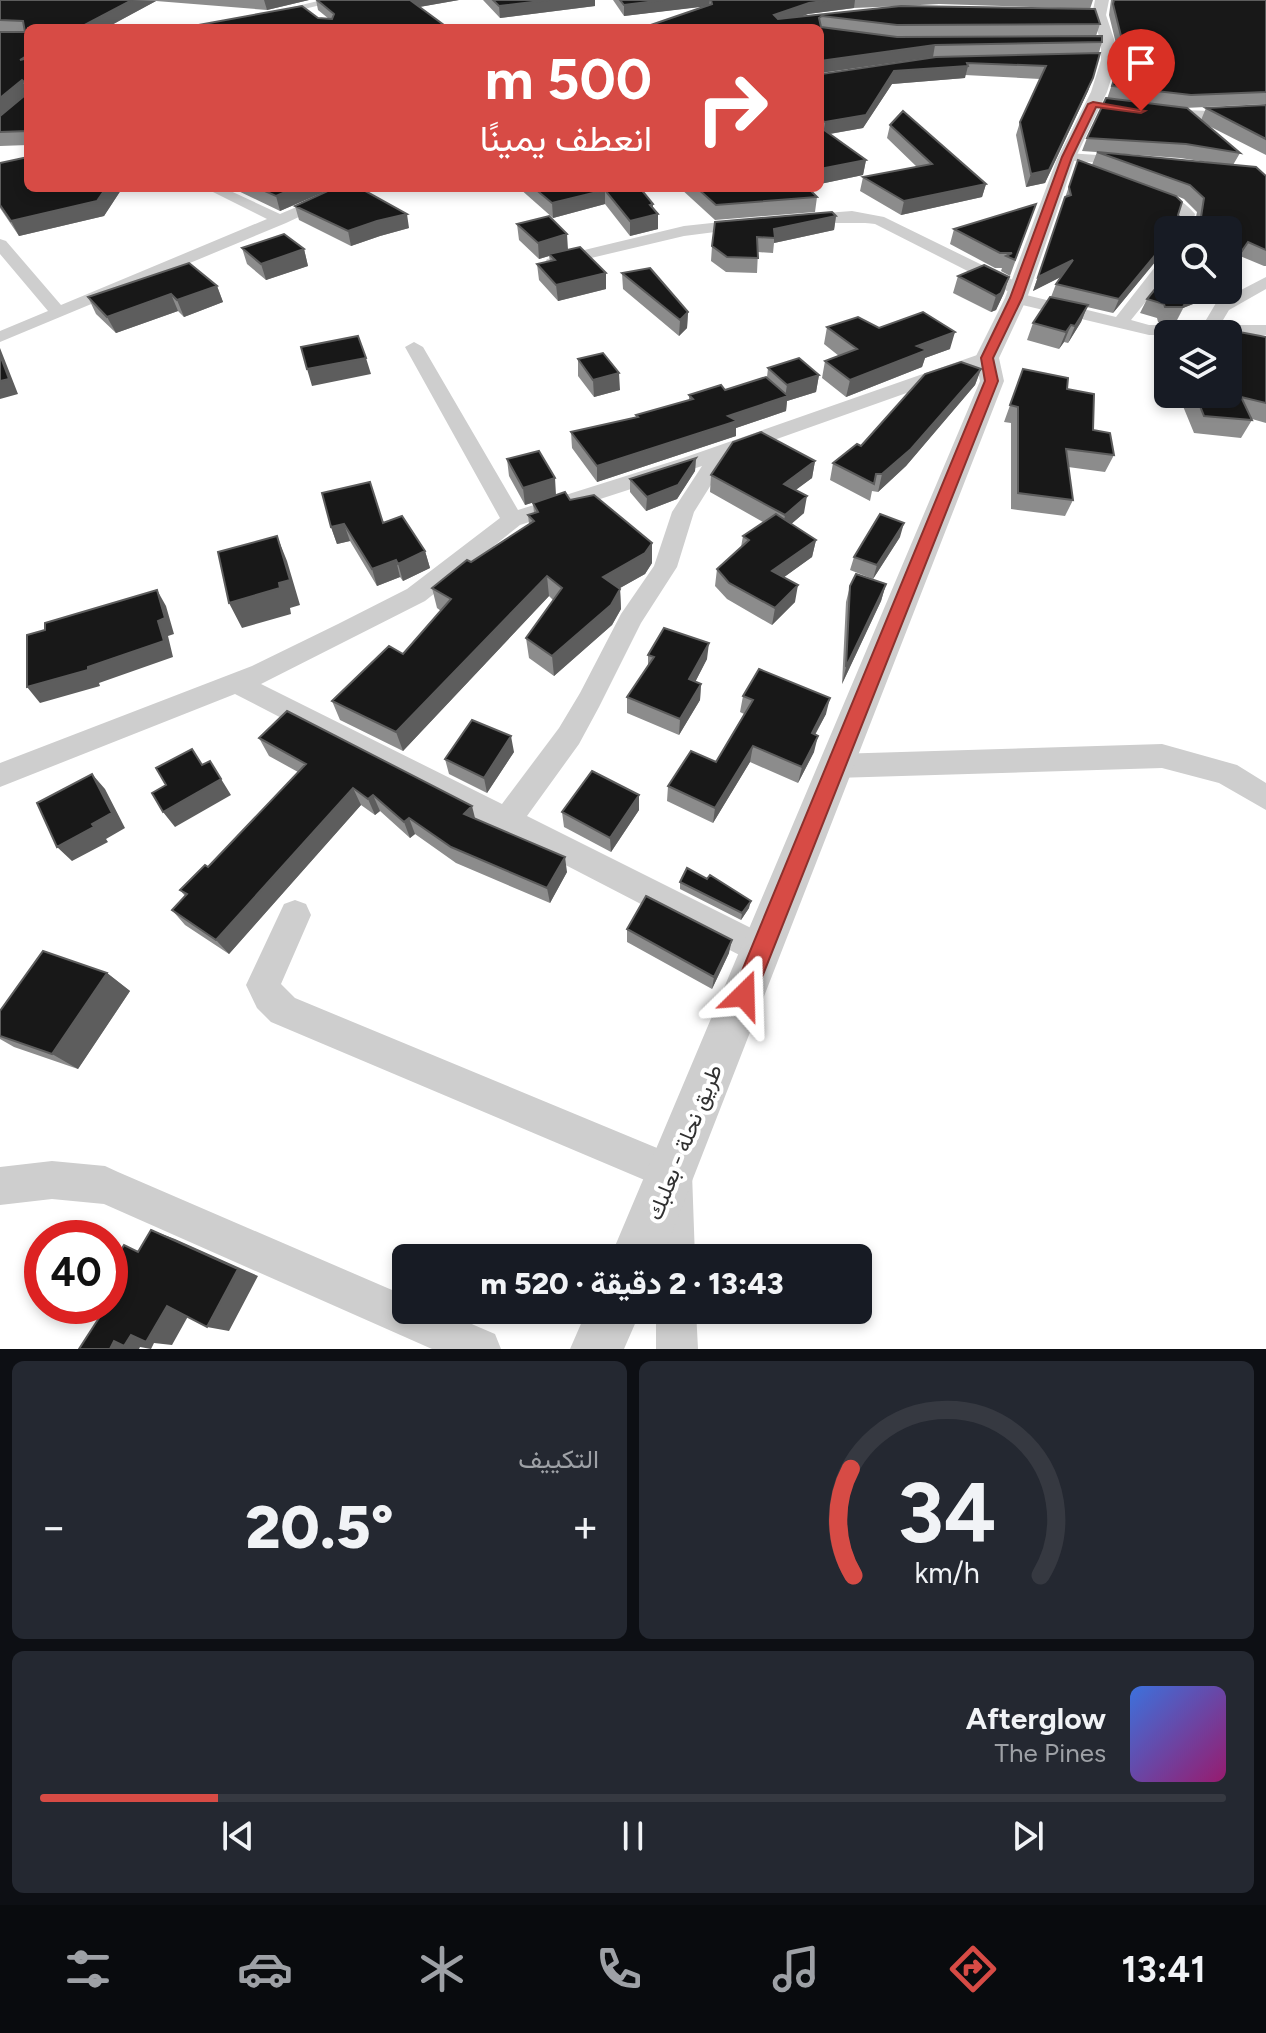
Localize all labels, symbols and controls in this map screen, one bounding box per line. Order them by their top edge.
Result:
pin [1107,29,1175,111]
icon: arrive [1119,41,1163,85]
text: 500 m [485,46,652,113]
icon: right [680,56,784,160]
text: انعطف يمينًا [480,117,652,160]
map controls [1154,216,1242,408]
button: search [1154,216,1242,304]
button: layers [1154,320,1242,408]
position arrow [702,953,786,1037]
street label: طريق نحلة - بعلبك [641,1060,728,1224]
speed limit sign: 40 [24,1220,128,1324]
text: 13:43 · 2 دقيقة · 520 m [480,1265,784,1302]
text: التكييف [518,1443,599,1475]
text: 34 [897,1463,996,1563]
text: 20.5° [245,1491,394,1563]
text: − [40,1500,67,1553]
text: + [572,1500,599,1553]
text: km/h [914,1556,979,1590]
text: Afterglow [966,1700,1106,1737]
text: The Pines [995,1737,1106,1769]
icon: previous [216,1814,260,1858]
icon: pause [611,1814,655,1858]
icon: next [1006,1814,1050,1858]
icon: filters [60,1941,116,1997]
icon: car [237,1941,293,1997]
icon: climate [414,1941,470,1997]
icon: phone [591,1941,647,1997]
icon: music [768,1941,824,1997]
icon: directions [945,1941,1001,1997]
text: 13:41 [1122,1948,1206,1991]

